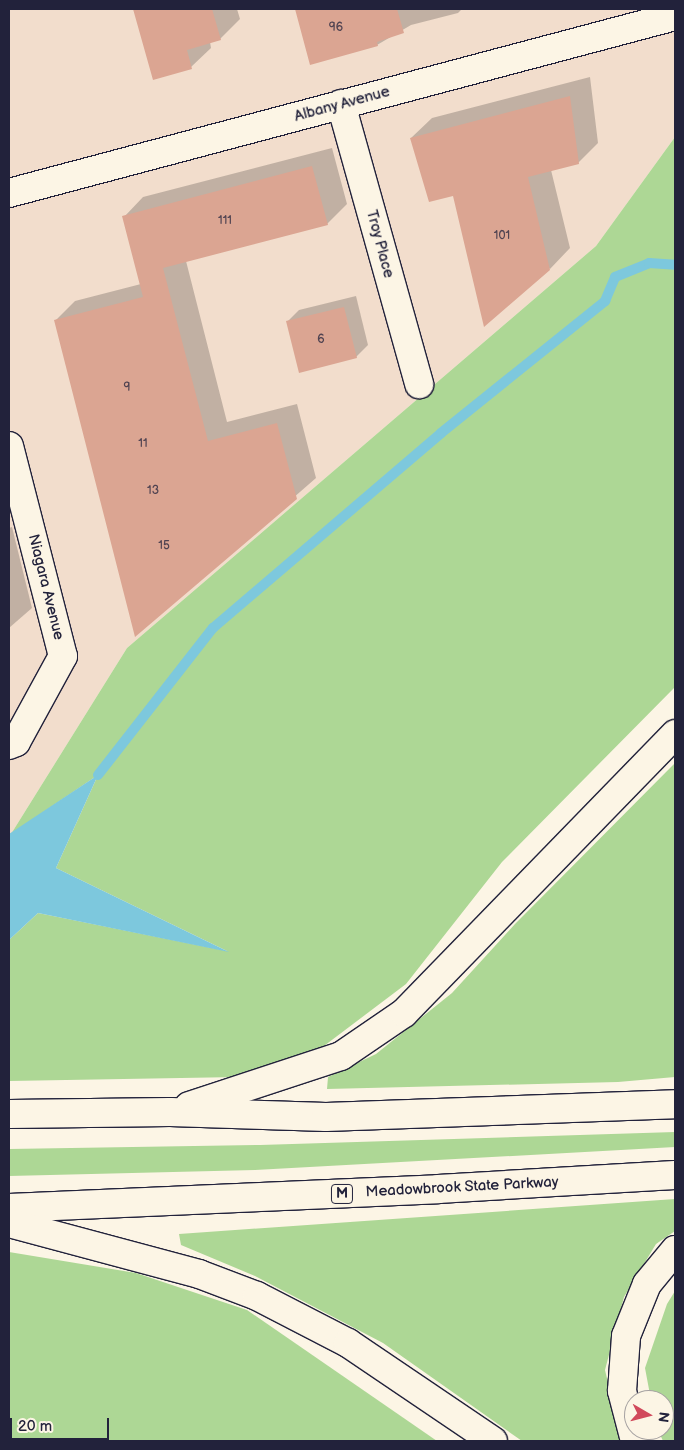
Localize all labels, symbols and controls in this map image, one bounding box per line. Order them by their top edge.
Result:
house number: 96 [329,21,343,35]
street label: Albany Avenue [292,82,392,126]
street label: Troy Place [362,208,398,280]
house number: 111 [218,214,232,228]
house number: 101 [494,229,510,243]
house number: 6 [317,333,325,347]
house number: 9 [124,381,130,395]
house number: 11 [138,437,148,451]
house number: 13 [147,484,159,498]
street label: Niagara Avenue [24,532,68,642]
house number: 15 [158,539,170,553]
street label: Meadowbrook State Parkway [365,1173,559,1201]
road number: M [331,1182,353,1206]
north arrow [624,1390,674,1440]
scale bar [12,1408,111,1440]
text: N [654,1411,673,1423]
text: 20 m [18,1417,52,1436]

